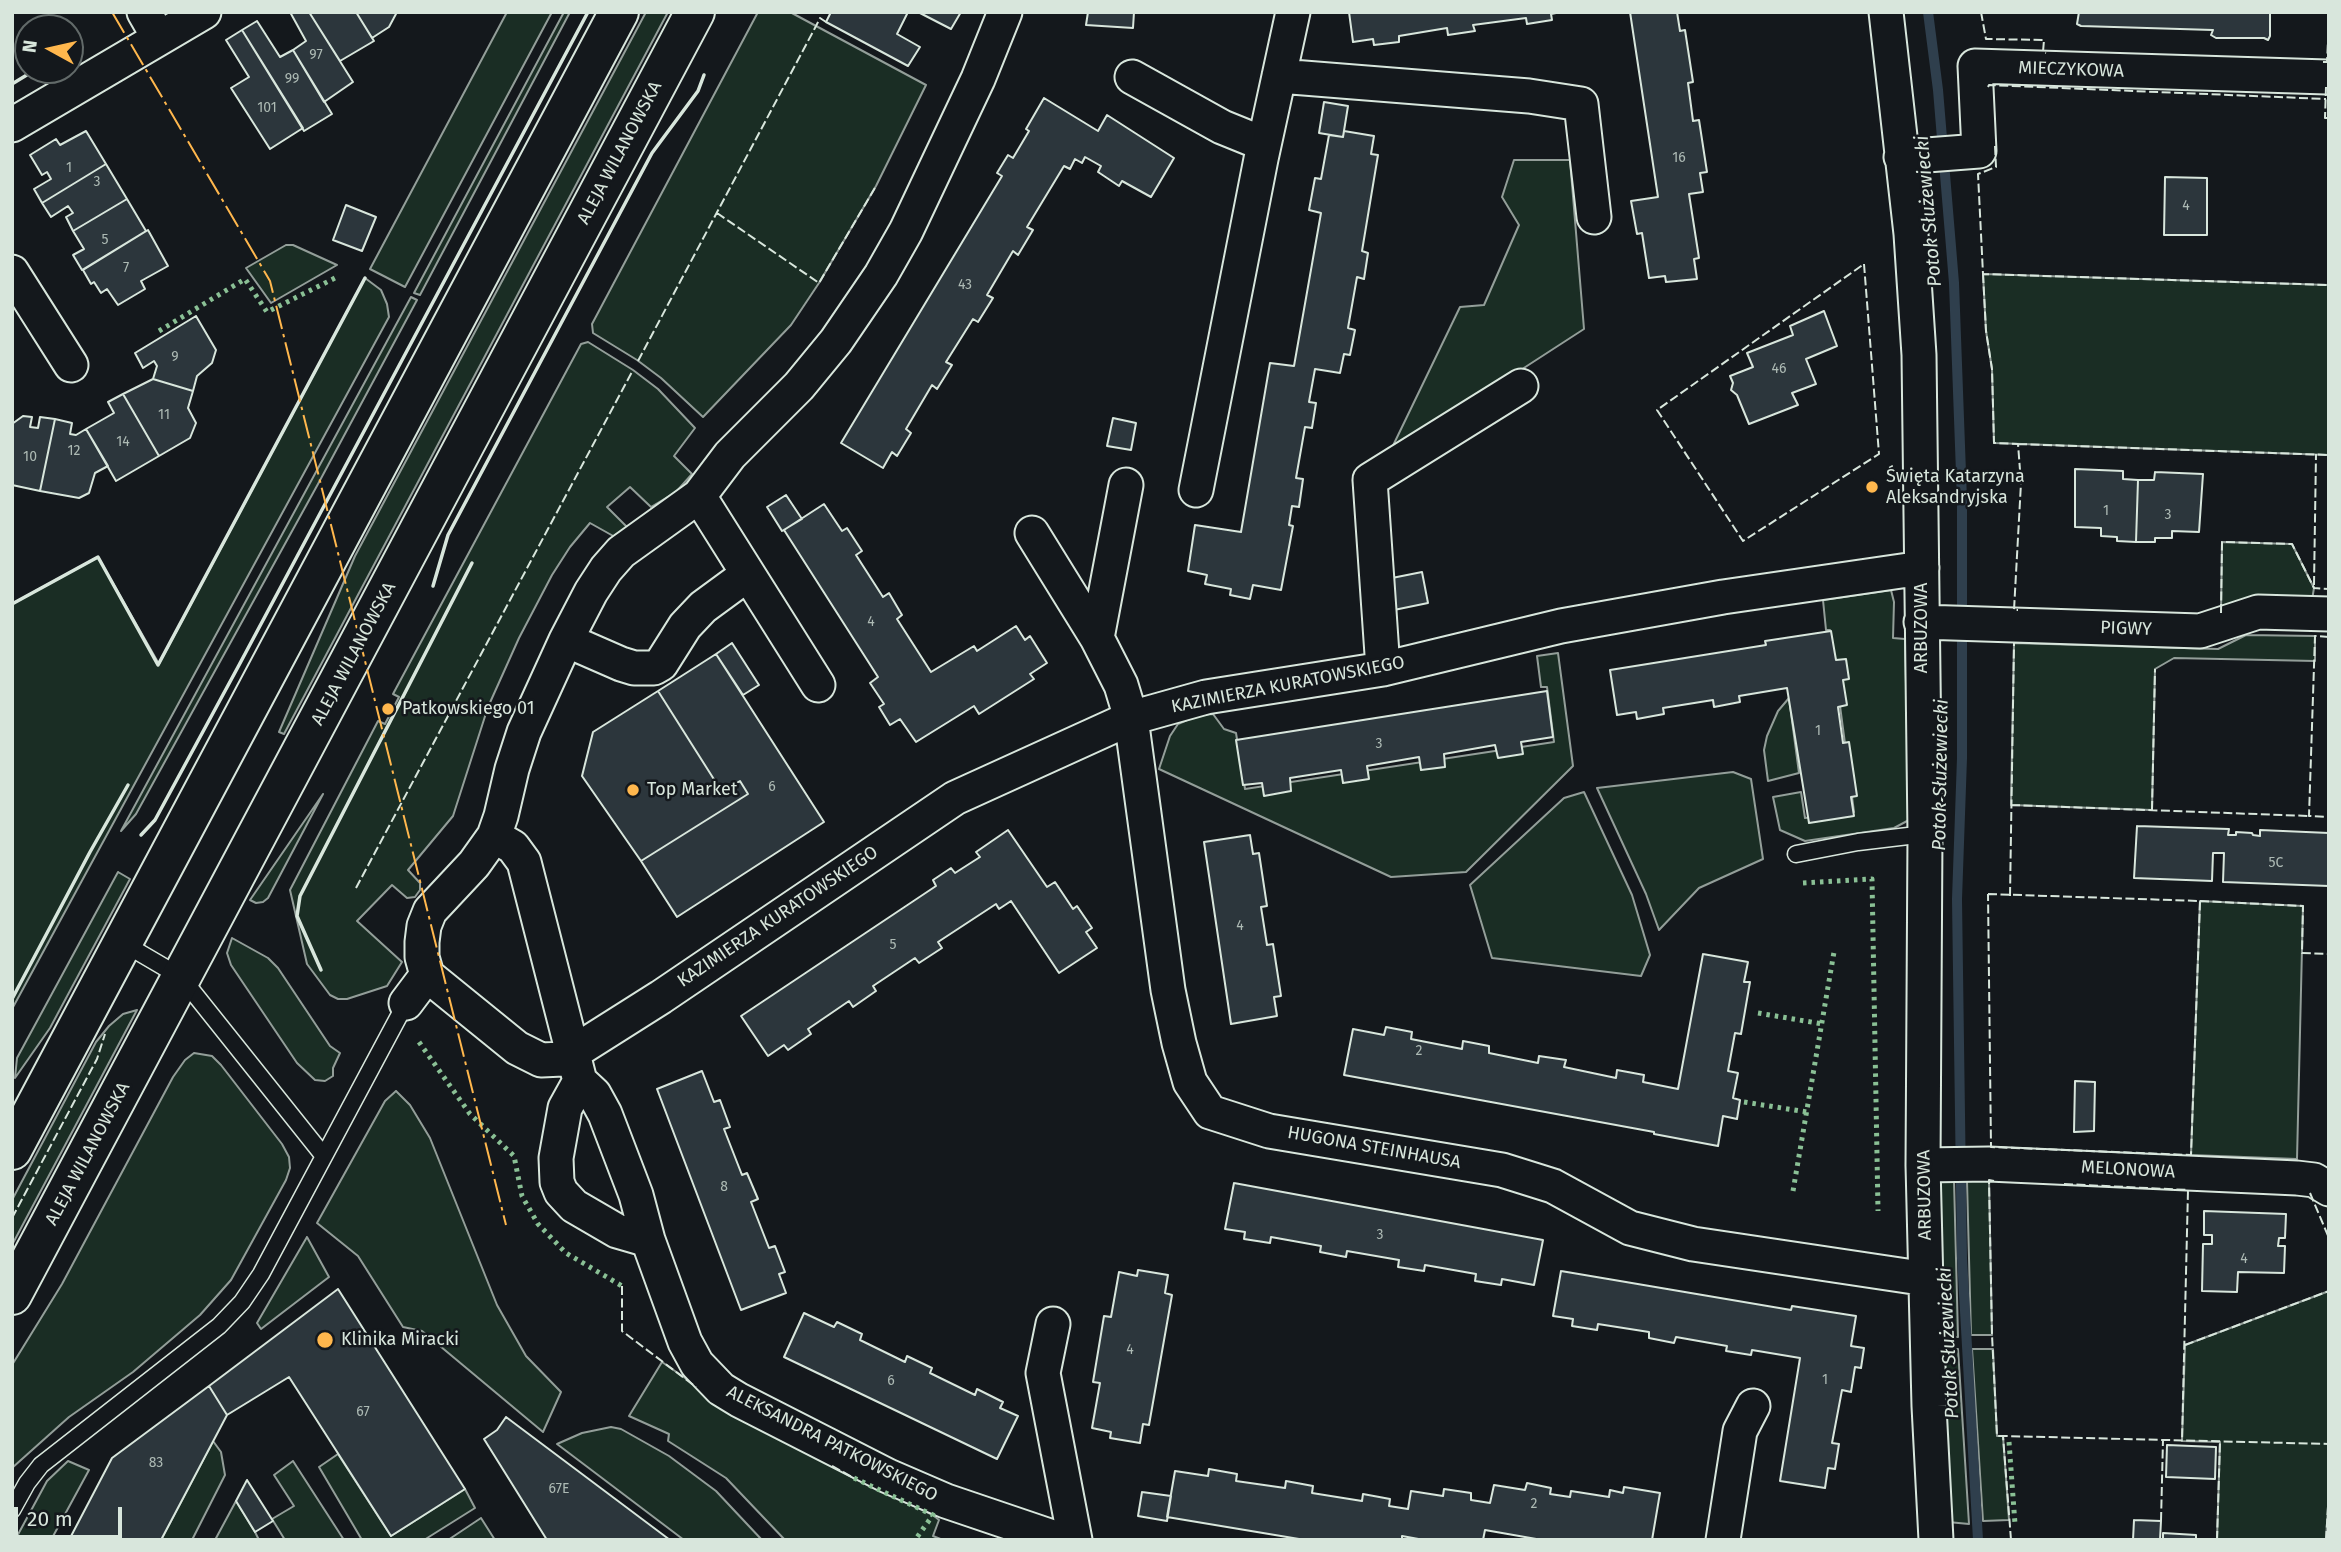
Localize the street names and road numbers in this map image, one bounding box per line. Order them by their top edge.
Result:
street label: MIECZYKOWA [2018,57,2124,83]
street label: ALEJA WILANOWSKA [573,78,667,228]
street label: ALEJA WILANOWSKA [307,579,401,729]
street label: ARBUZOWA [1911,583,1933,673]
street label: PIGWY [2100,617,2152,641]
street label: KAZIMIERZA KURATOWSKIEGO [1169,652,1407,718]
street label: KAZIMIERZA KURATOWSKIEGO [674,842,882,992]
street label: ALEJA WILANOWSKA [41,1079,135,1229]
street label: HUGONA STEINHAUSA [1286,1122,1462,1174]
street label: ARBUZOWA [1913,1150,1937,1240]
street label: MELONOWA [2080,1157,2176,1183]
street label: ALEKSANDRA PATKOWSKIEGO [723,1381,941,1507]

